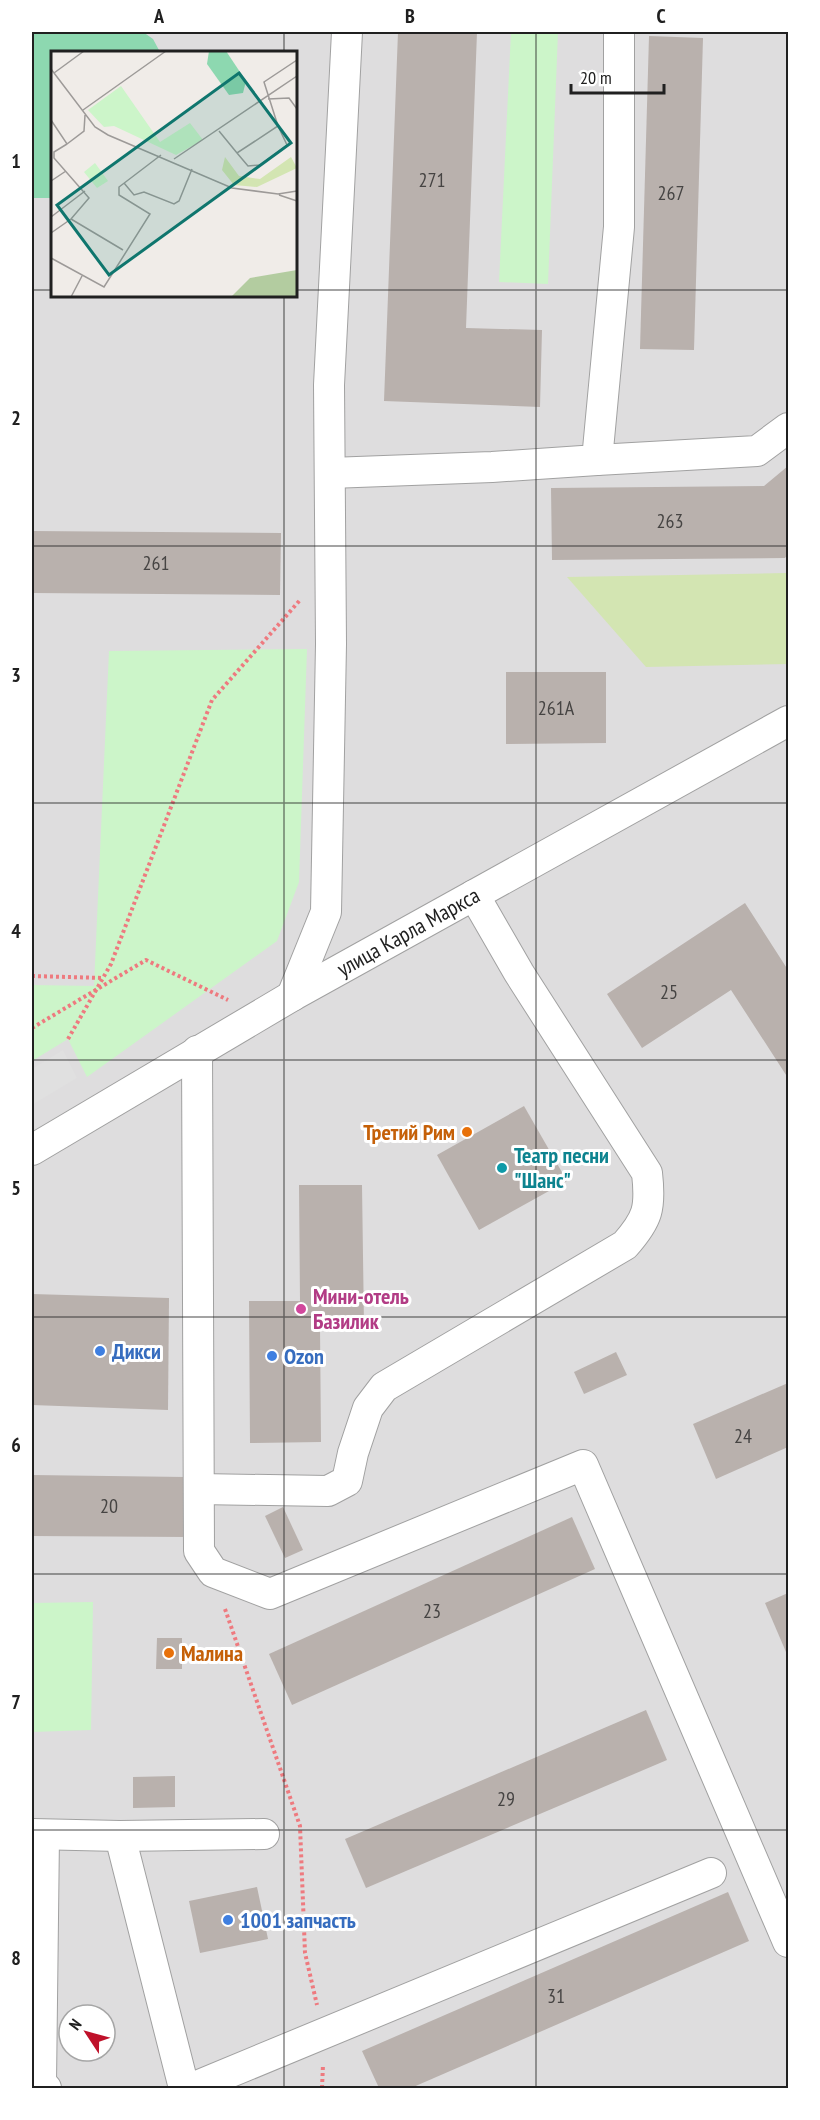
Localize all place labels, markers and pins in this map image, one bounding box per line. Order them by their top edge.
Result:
place label: Третий Рим [363,1118,455,1146]
marker: Третий Рим [460,1125,474,1139]
place label: Театр песни "Шанс" [514,1141,609,1194]
marker: Театр песни "Шанс" [495,1161,509,1175]
place label: Мини-отель Базилик [313,1282,409,1335]
marker: Мини-отель Базилик [294,1302,308,1316]
place label: Дикси [112,1337,161,1365]
place label: Ozon [284,1342,324,1370]
marker: Дикси [93,1344,107,1358]
marker: Ozon [265,1349,279,1363]
place label: Малина [181,1639,243,1667]
marker: Малина [162,1646,176,1660]
place label: 1001 запчасть [240,1906,356,1934]
marker: 1001 запчасть [221,1913,235,1927]

